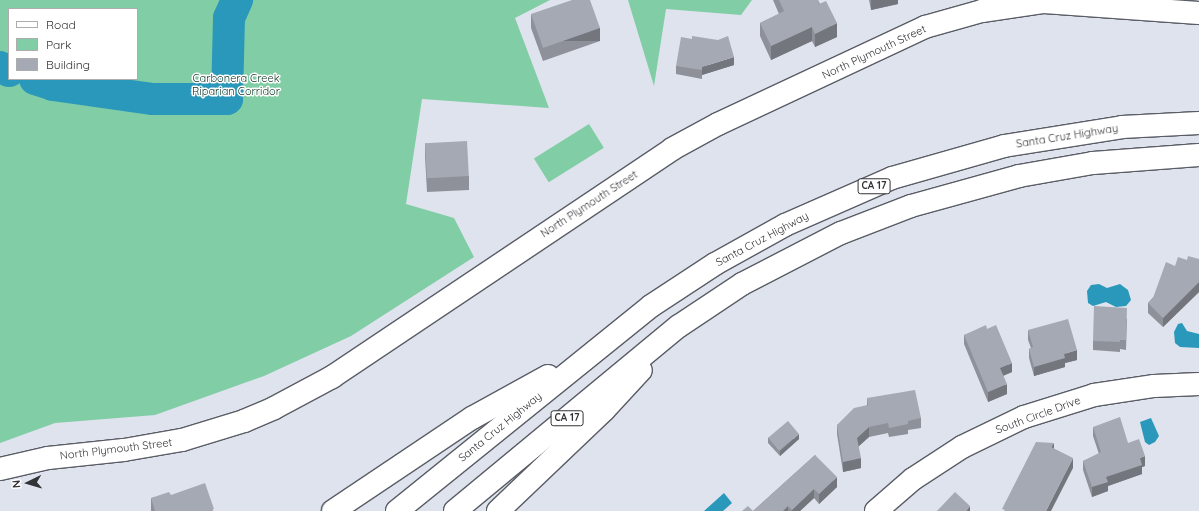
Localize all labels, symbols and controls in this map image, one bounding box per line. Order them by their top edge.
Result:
legend [8,8,138,80]
text: Road [46,17,76,32]
street label: North Plymouth Street [820,22,928,82]
text: Park [46,37,71,52]
text: Building [46,57,90,72]
park label: Carbonera Creek Riparian Corridor [192,72,280,98]
street label: Santa Cruz Highway [1015,121,1119,151]
street label: North Plymouth Street [538,168,640,240]
road number: CA 17 [857,178,891,194]
street label: Santa Cruz Highway [713,209,811,269]
street label: Santa Cruz Highway [456,389,544,465]
street label: South Circle Drive [994,394,1082,436]
road number: CA 17 [550,410,584,426]
street label: North Plymouth Street [59,436,173,462]
north arrow [8,463,48,503]
text: N [9,479,23,489]

